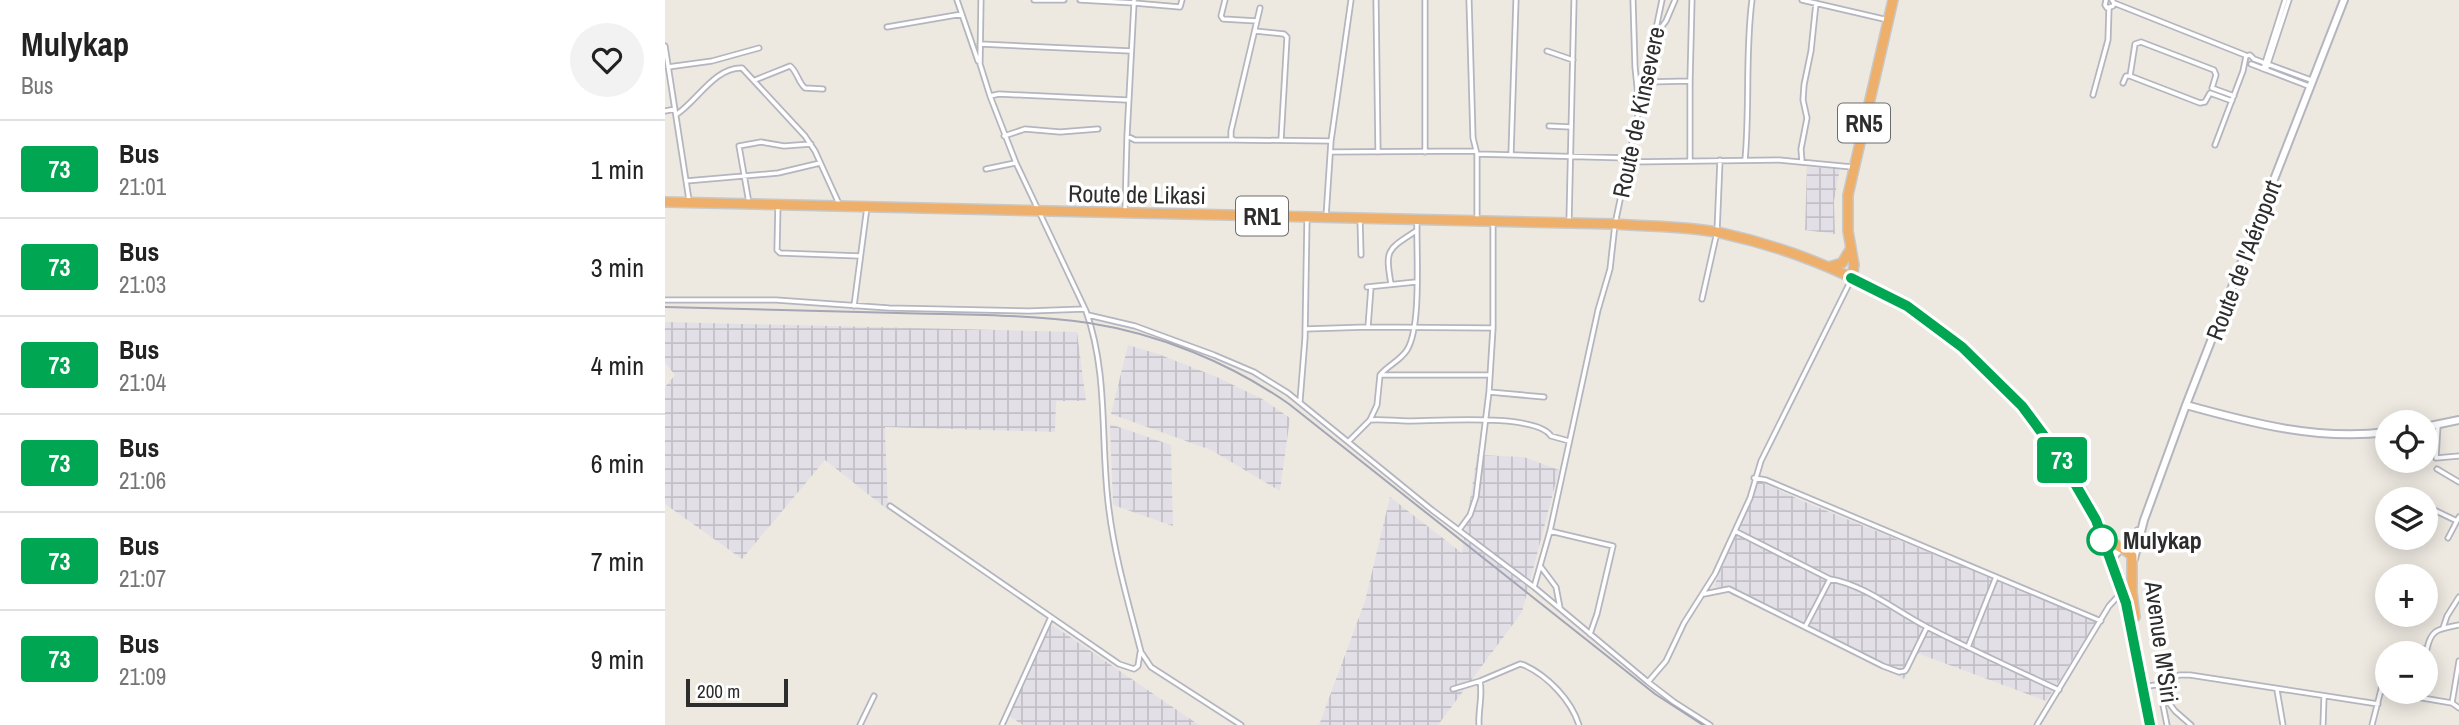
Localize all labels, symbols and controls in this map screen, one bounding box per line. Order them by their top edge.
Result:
text: Mulykap [21,22,129,66]
button: heart [570,23,644,97]
street label: Route de Kinsevere [1604,24,1672,200]
text: Bus [21,70,54,101]
road number: RN5 [1838,104,1890,142]
text: Bus [119,136,159,171]
text: 1 min [591,152,644,187]
text: 73 [49,153,70,185]
text: 21:01 [119,171,166,202]
street label: Route de l'Aéroport [2198,175,2288,345]
street label: Route de Likasi [1068,177,1206,211]
road number: RN1 [1236,196,1288,236]
text: Bus [119,234,159,269]
text: 3 min [591,250,644,285]
text: 73 [49,251,70,283]
text: 21:03 [119,269,166,300]
text: Bus [119,332,159,367]
text: 4 min [591,348,644,383]
text: 73 [49,349,70,381]
text: 21:04 [119,367,166,398]
map controls [2375,410,2438,704]
button: locate [2375,410,2438,473]
text: Bus [119,430,159,465]
line badge: 73 [2031,437,2093,483]
text: 73 [2051,444,2073,476]
text: 6 min [591,446,644,481]
text: 73 [49,447,70,479]
text: 21:06 [119,465,166,496]
button: layers [2375,487,2438,550]
place label: Mulykap [2123,524,2202,556]
marker: Mulykap [2087,525,2117,555]
text: Bus [119,528,159,563]
text: 7 min [591,544,644,579]
text: 73 [49,545,70,577]
text: 21:07 [119,563,166,594]
button: + [2375,564,2438,627]
street label: Avenue M'Siri [2137,578,2186,705]
text: Bus [119,626,159,661]
button: − [2375,641,2438,704]
text: 9 min [591,642,644,677]
text: 73 [49,643,70,675]
text: 21:09 [119,661,166,692]
scale bar [686,676,787,708]
text: 200 m [697,678,740,704]

